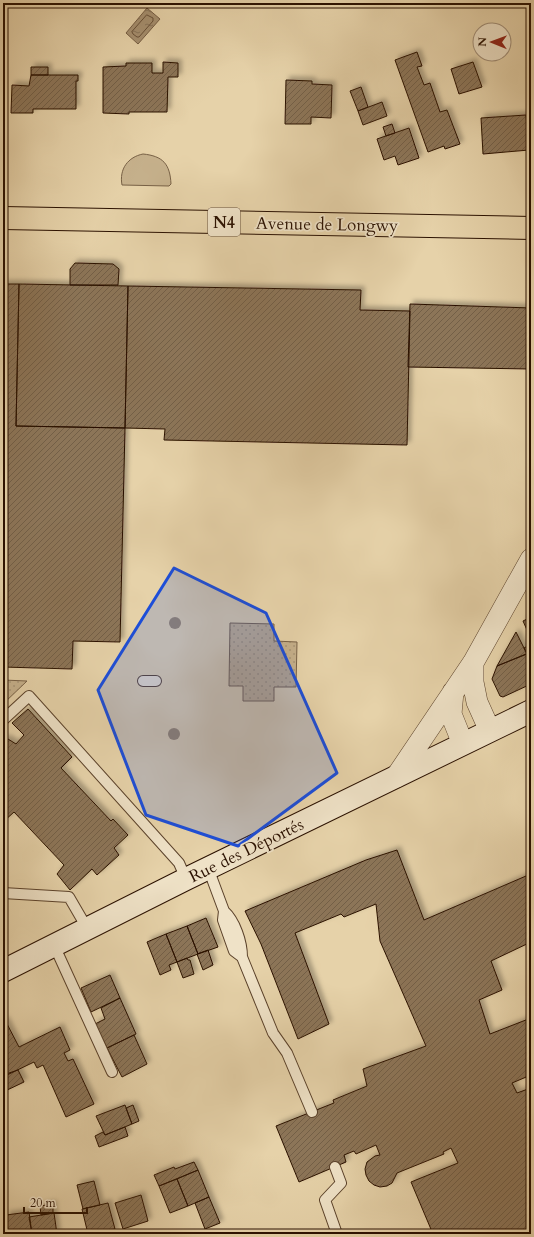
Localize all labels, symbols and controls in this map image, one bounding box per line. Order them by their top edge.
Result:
north arrow [472,22,512,62]
text: N [475,36,490,47]
road number: N4 [208,208,240,236]
street label: Avenue de Longwy [256,212,398,237]
street label: Rue des Déportés [185,813,308,888]
scale bar [24,1189,87,1215]
text: 20 m [30,1195,57,1211]

